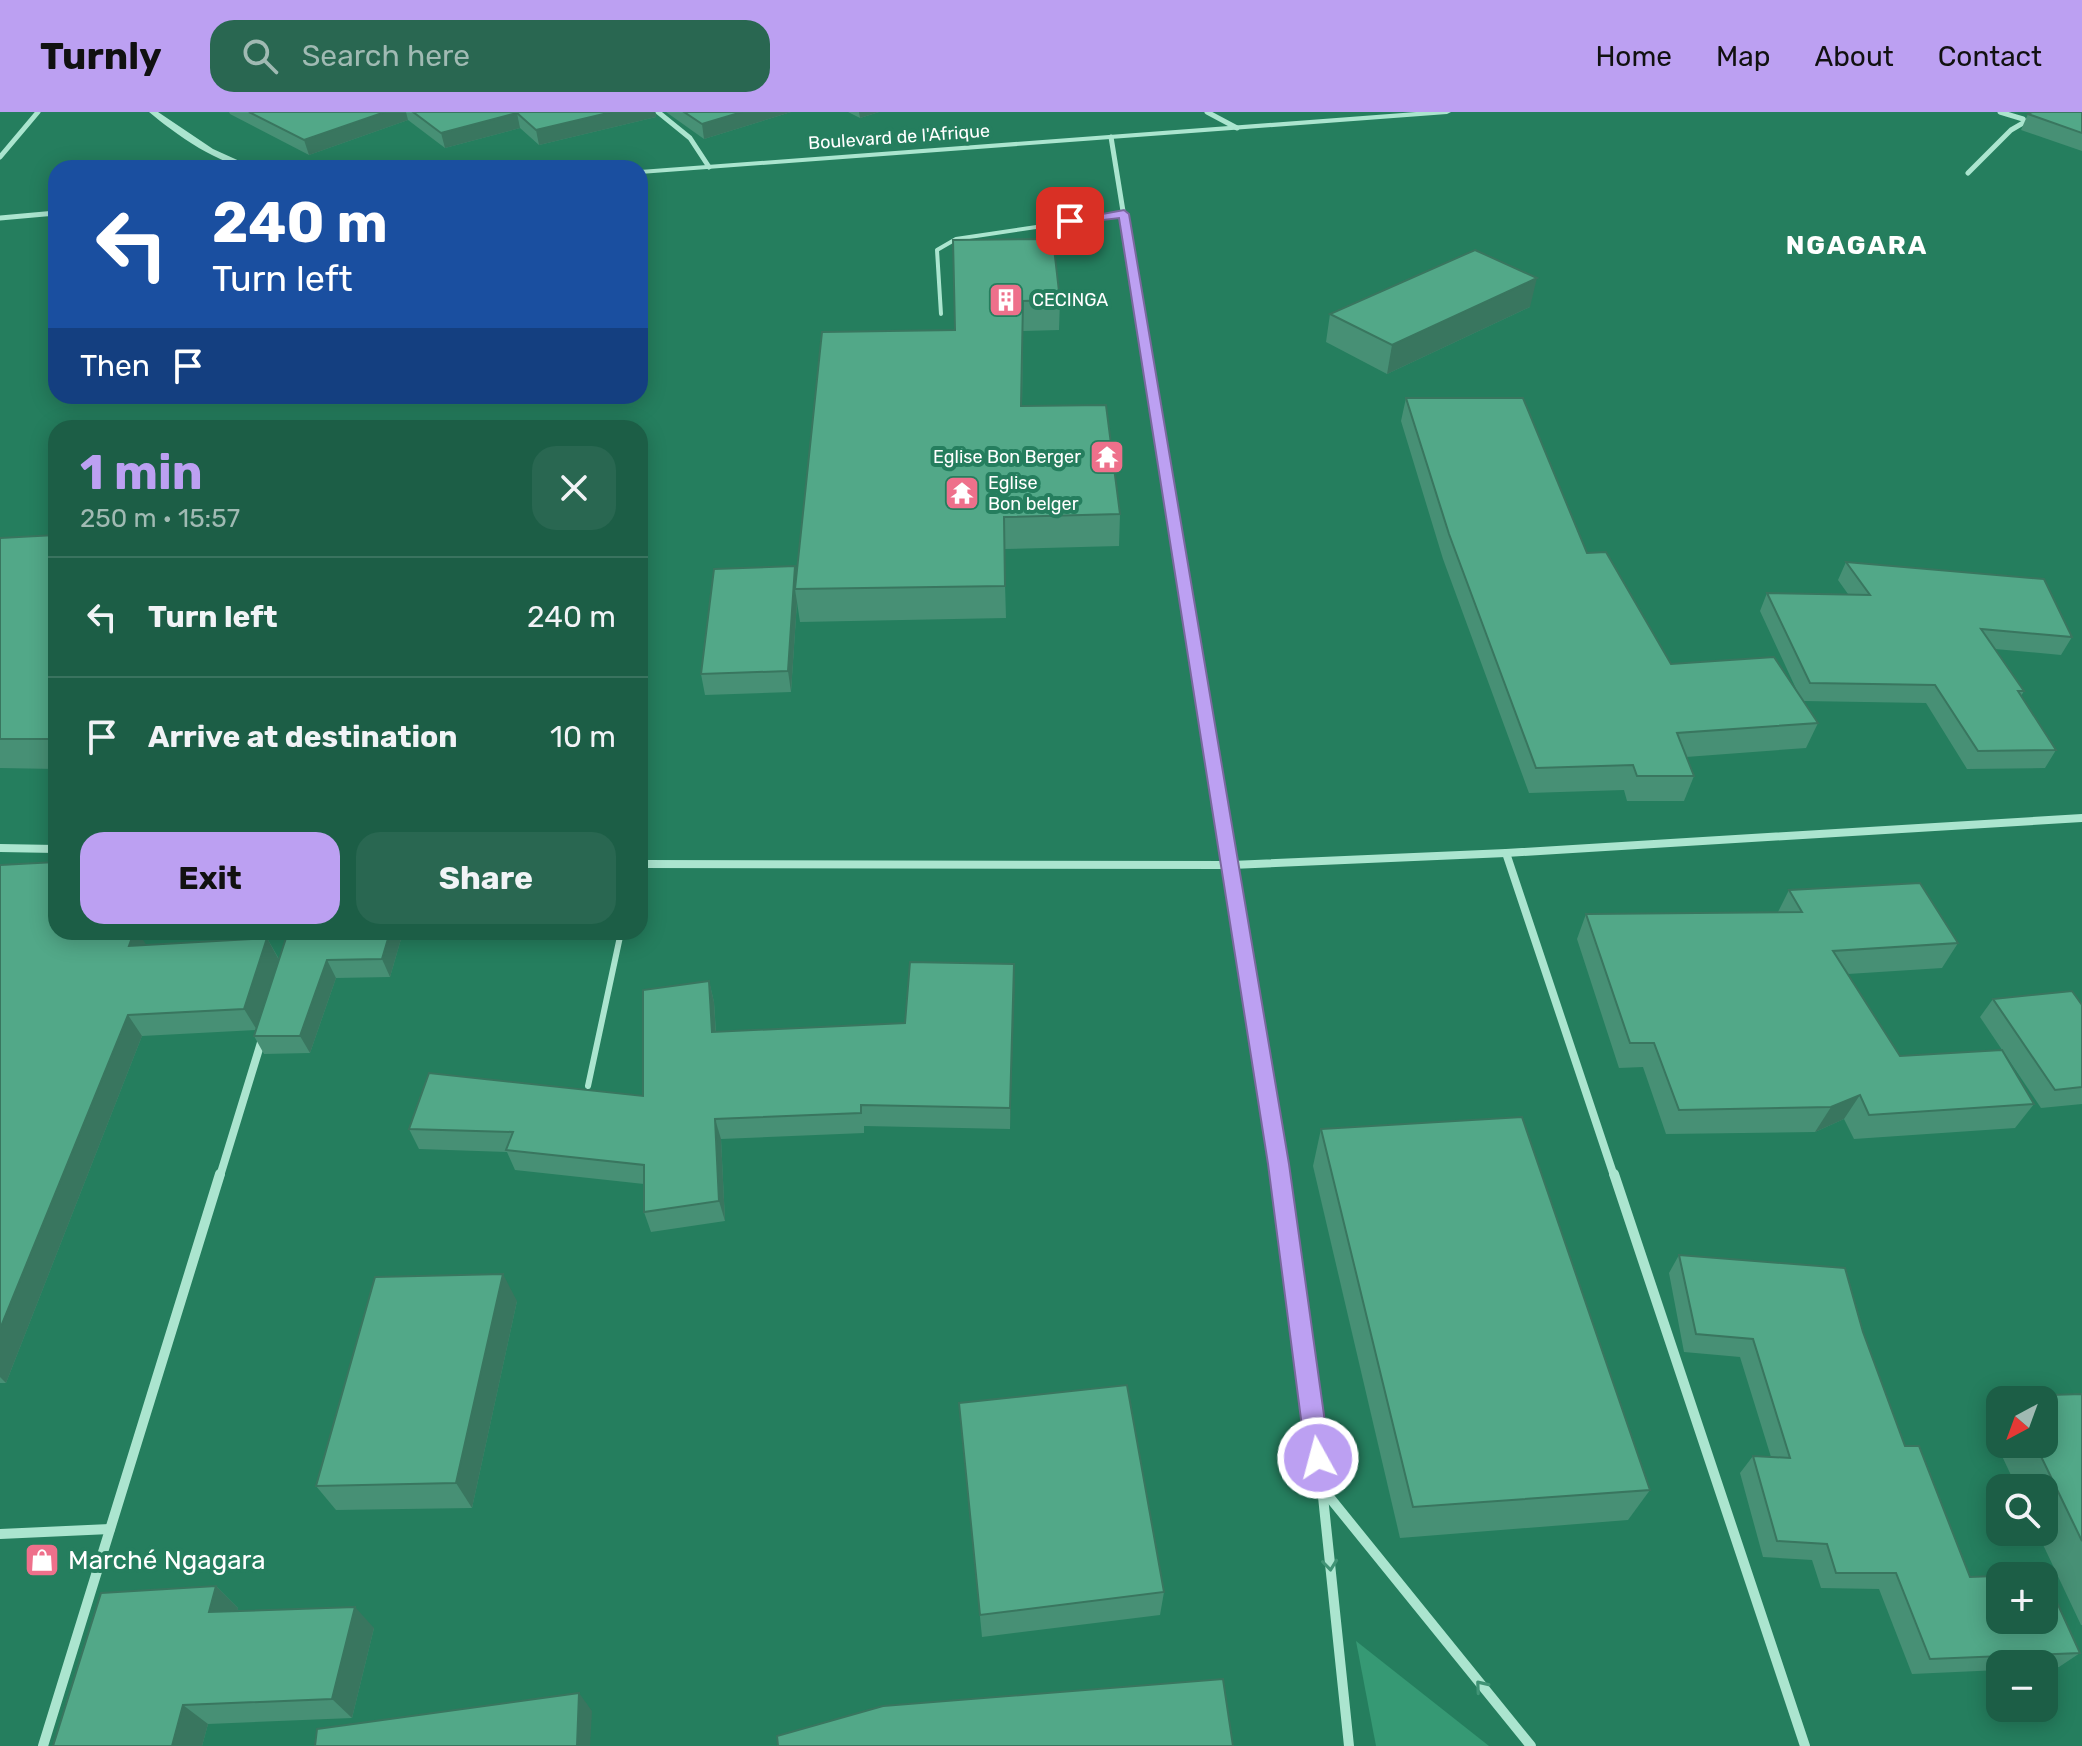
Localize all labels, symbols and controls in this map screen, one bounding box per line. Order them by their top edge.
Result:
search box [210,20,770,92]
text: Turnly [40,33,162,79]
icon: search [238,34,282,78]
text: Search here [302,38,470,74]
text: Home [1595,40,1672,73]
text: Map [1716,40,1770,73]
text: About [1814,40,1894,73]
text: Contact [1938,40,2042,73]
street label: Boulevard de l'Afrique [807,120,991,154]
pin [1036,187,1104,255]
text: 240 m [212,190,388,256]
icon: left [80,192,184,296]
icon: arrive [1048,199,1092,243]
district label: NGAGARA [1786,230,1928,261]
text: Turn left [212,257,353,300]
building icon: CECINGA [987,281,1025,319]
place label: CECINGA [1032,289,1108,311]
icon: arrive [166,344,210,388]
text: Then [80,348,150,384]
temple icon: Eglise Bon Berger [1088,438,1126,476]
text: 1 min [80,444,203,501]
button: close [532,446,616,530]
place label: Eglise Bon Berger [933,446,1081,468]
place label: Eglise Bon belger [988,472,1079,515]
temple icon: Eglise Bon belger [943,474,981,512]
text: 250 m · 15:57 [80,503,240,534]
icon: left [80,595,124,639]
text: Turn left [148,599,278,635]
text: 240 m [527,599,616,635]
icon: arrive [80,715,124,759]
text: Arrive at destination [148,719,458,755]
text: 10 m [550,719,616,755]
button: Exit [80,832,340,924]
button: Share [356,832,616,924]
north arrow [1986,1386,2058,1458]
map controls [1986,1386,2058,1722]
position arrow [1276,1416,1360,1500]
button: search [1986,1474,2058,1546]
shop icon: Marché Ngagara [23,1541,61,1579]
place label: Marché Ngagara [68,1545,266,1576]
one-way arrow [1321,1559,1338,1572]
button: + [1986,1562,2058,1634]
button: − [1986,1650,2058,1722]
one-way arrow [1476,1681,1491,1695]

